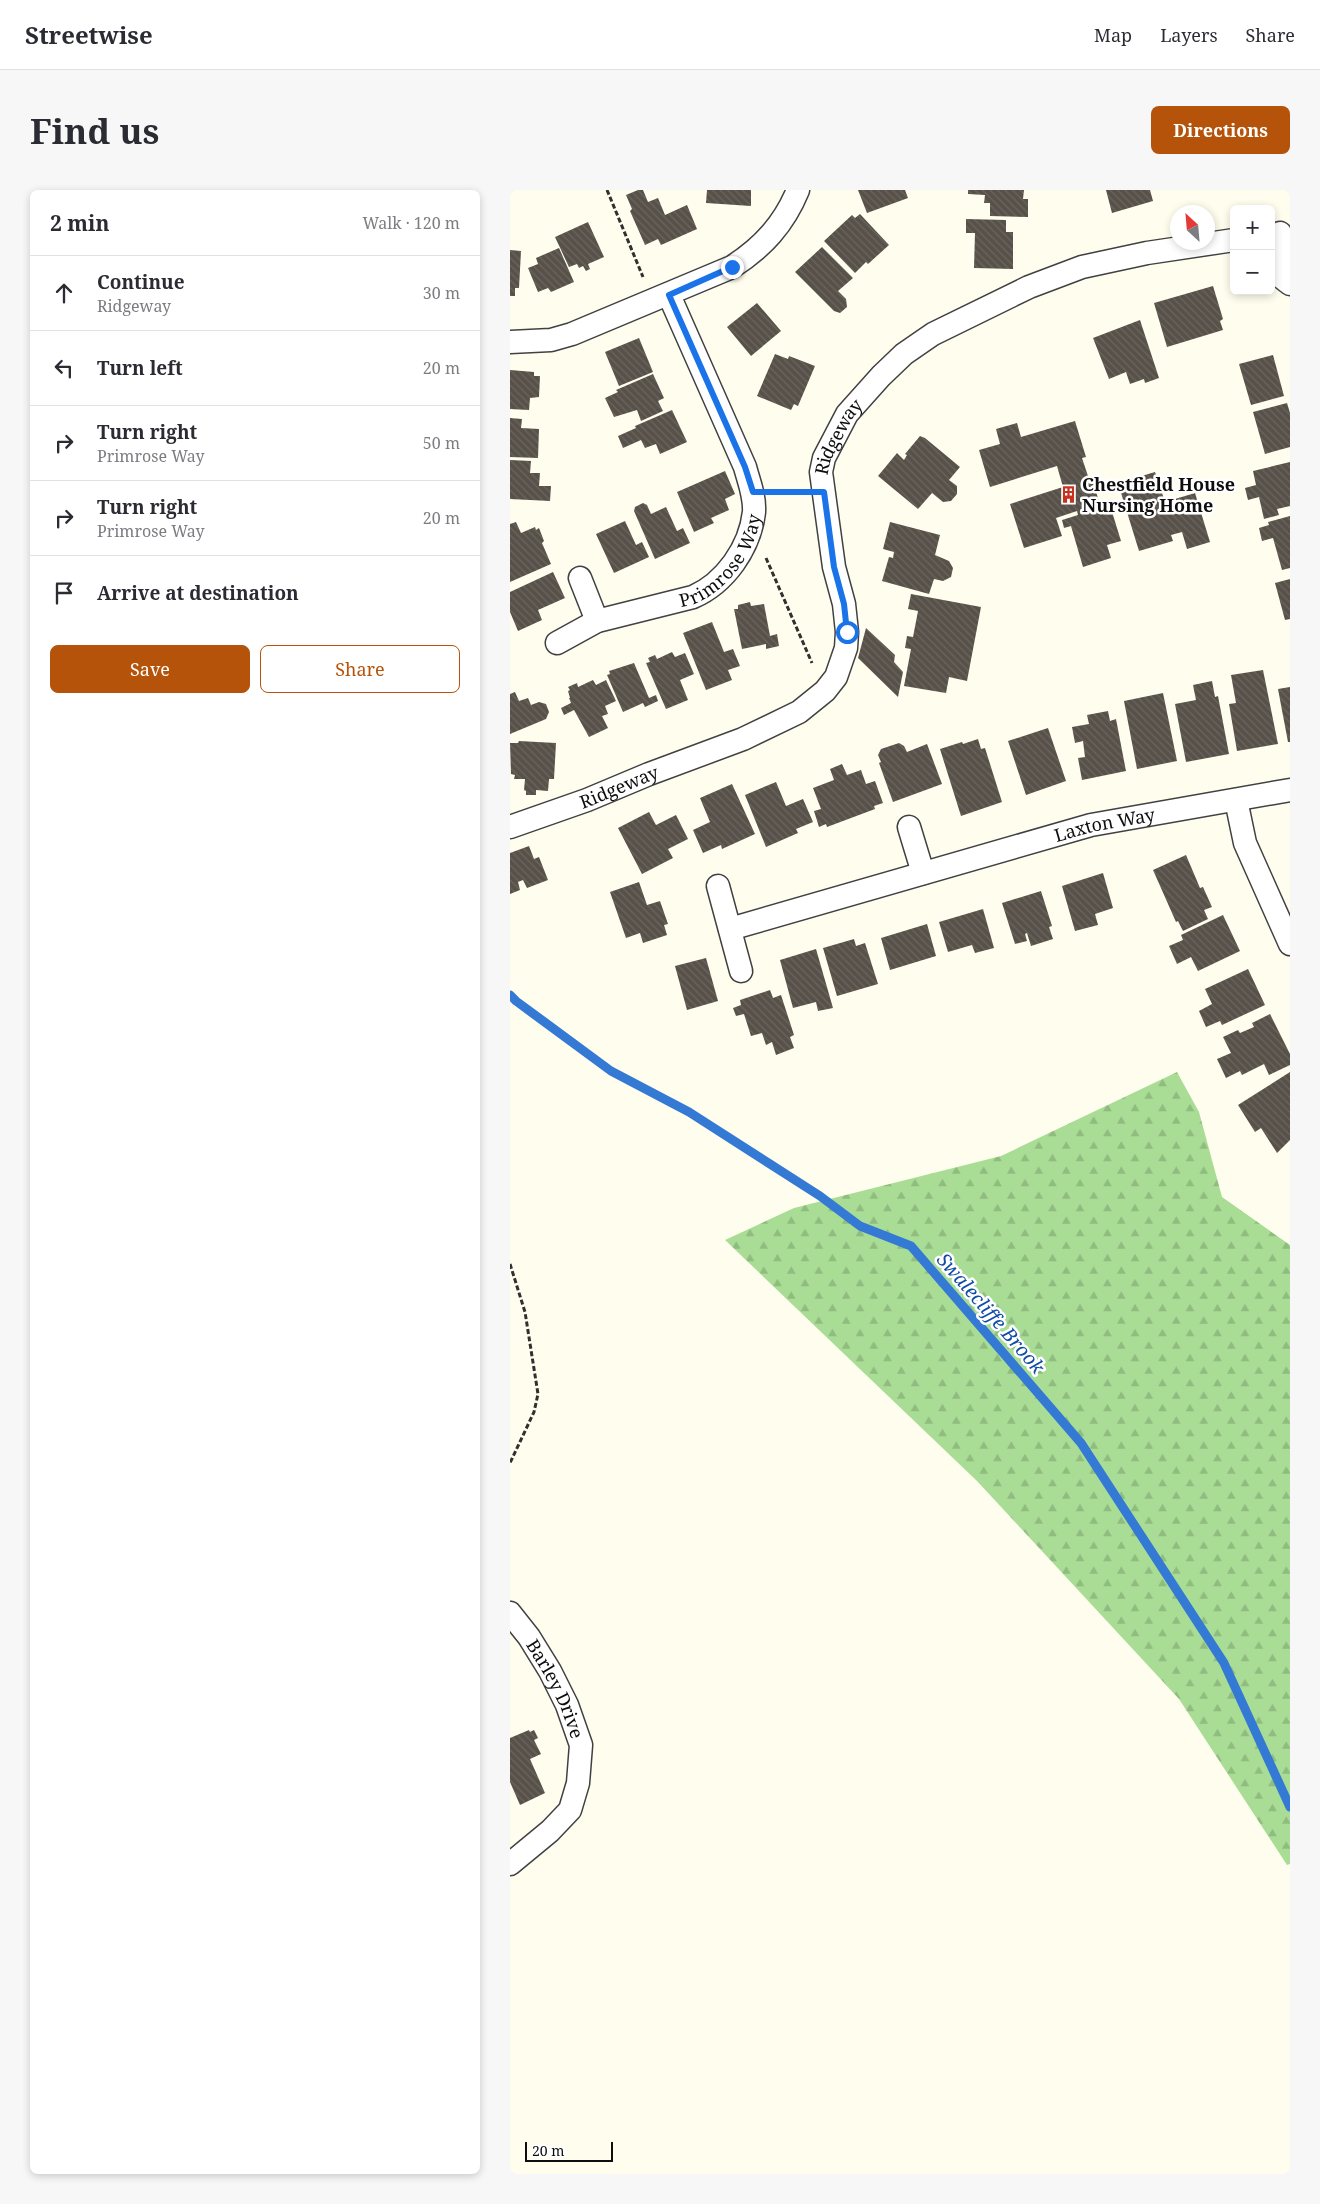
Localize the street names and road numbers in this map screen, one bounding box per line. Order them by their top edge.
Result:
street label: Ridgeway [809,393,868,477]
street label: Primrose Way [676,511,766,612]
street label: Ridgeway [576,759,662,814]
street label: Laxton Way [1051,802,1157,847]
street label: Barley Drive [521,1634,590,1741]

